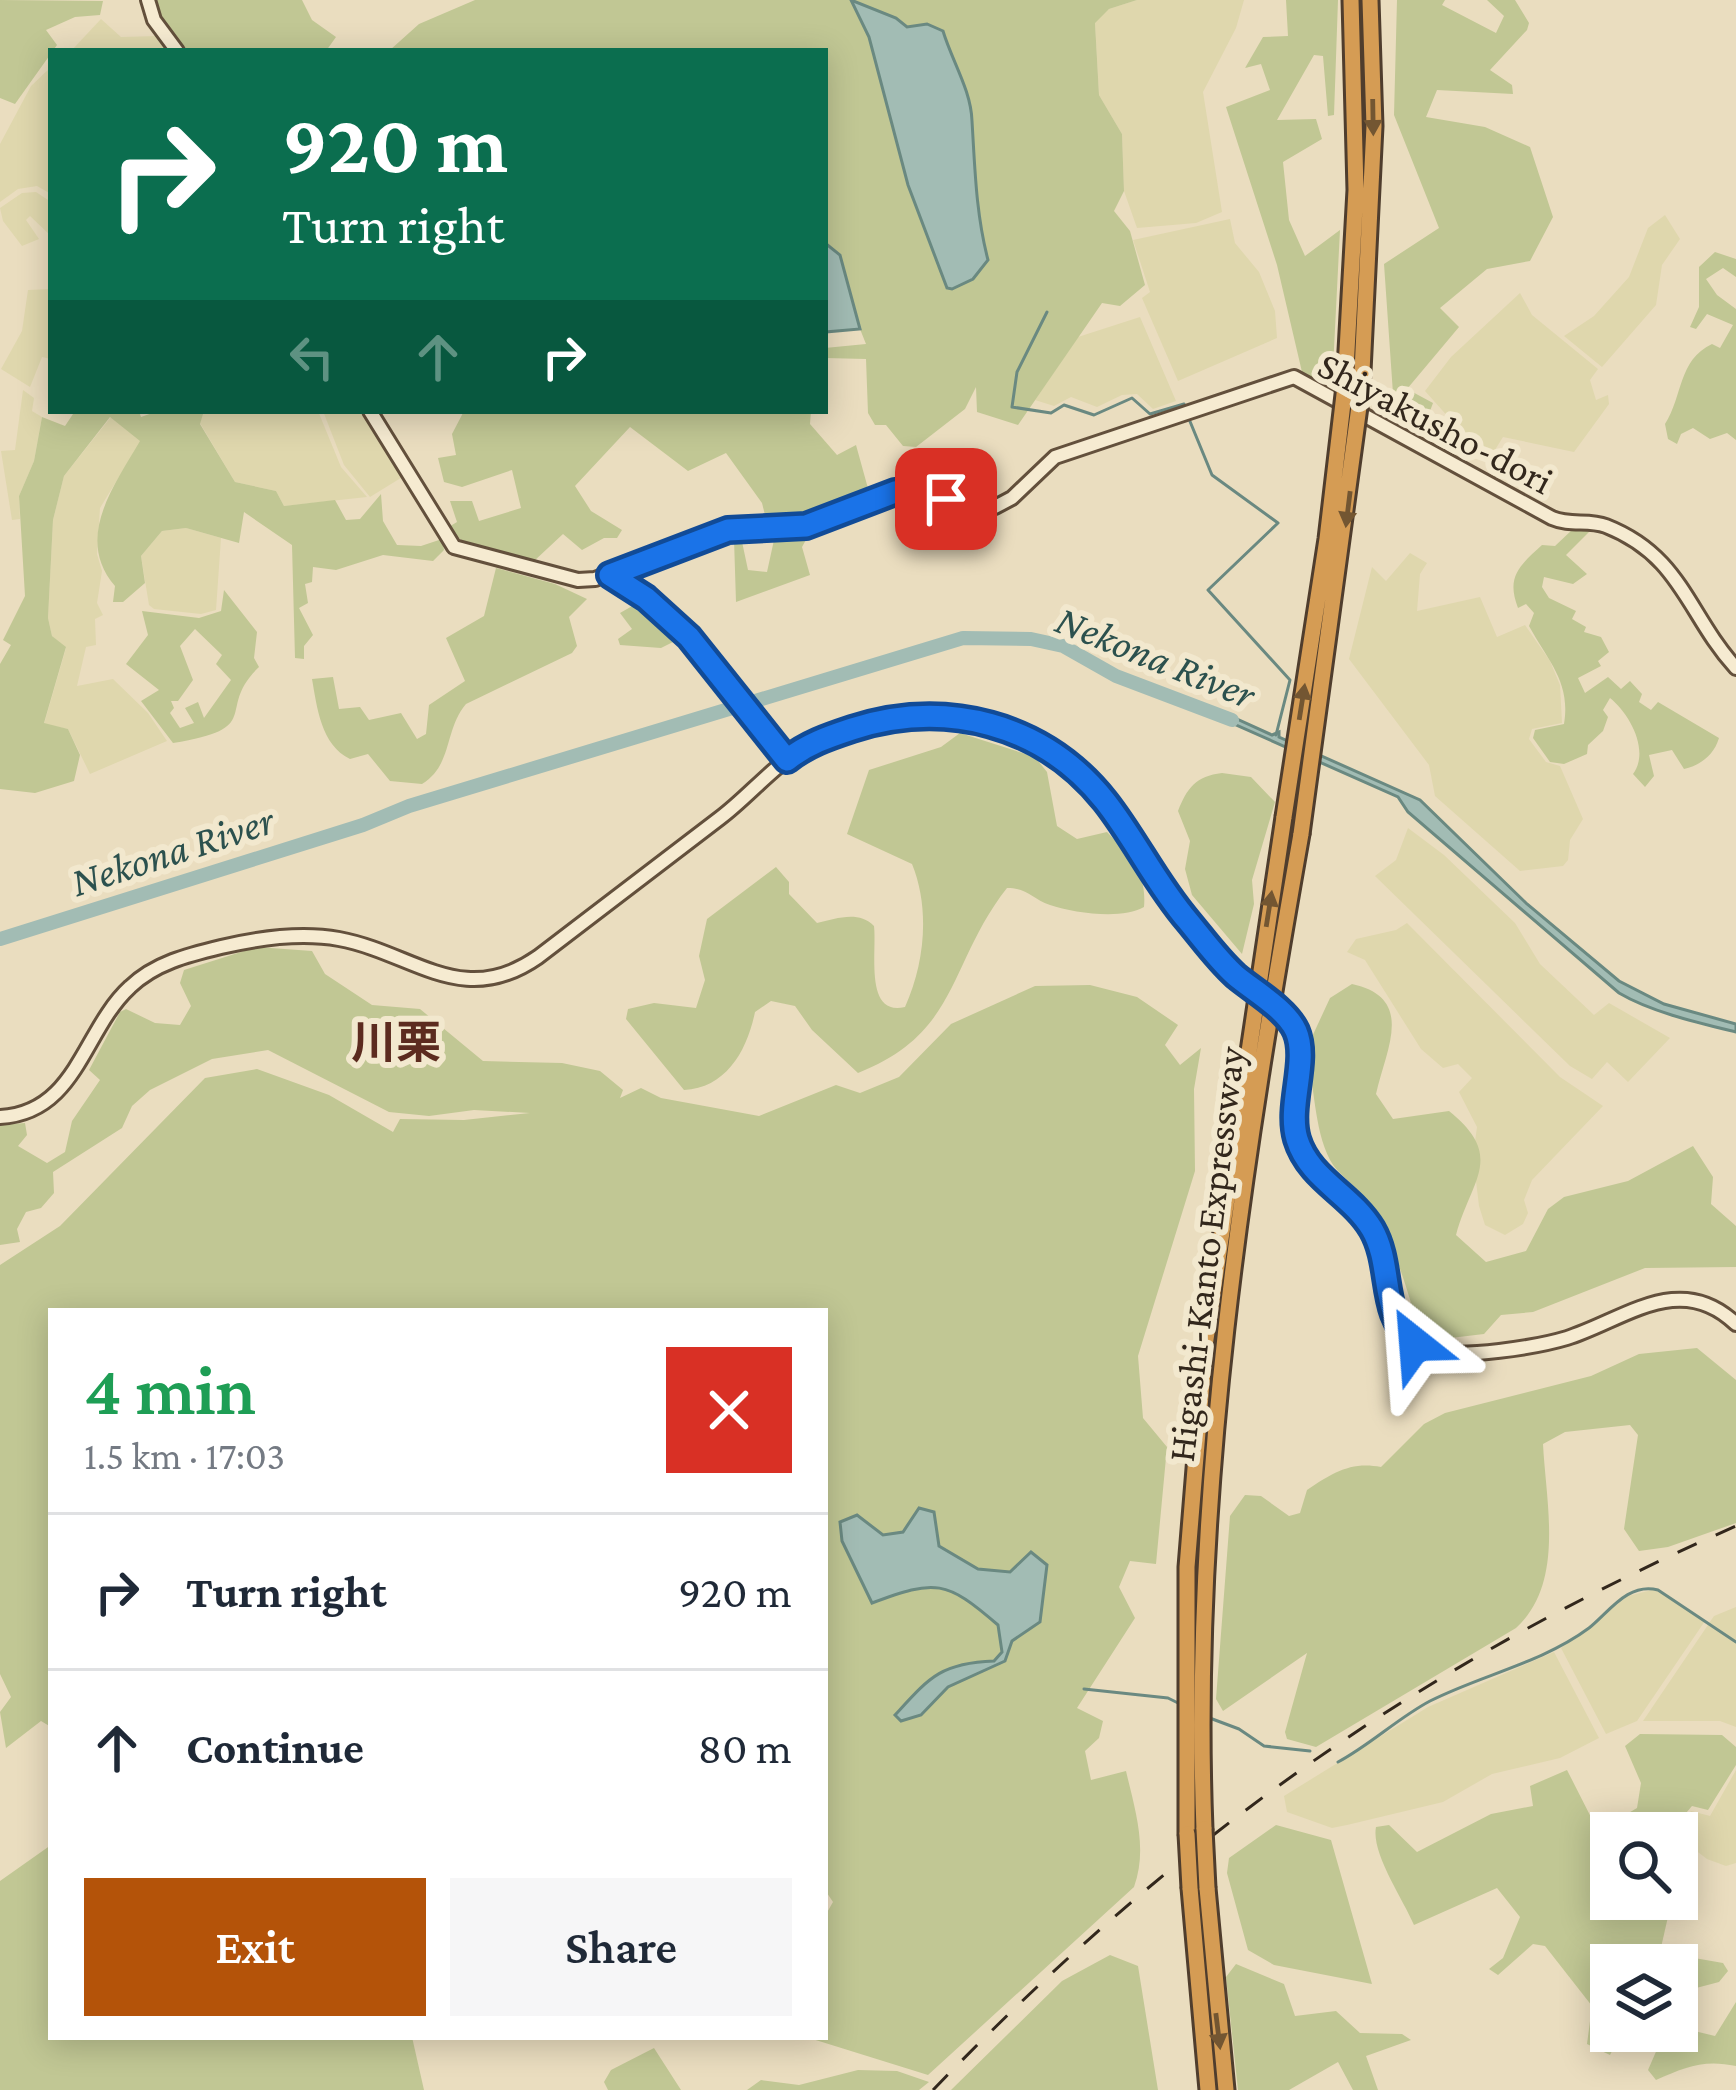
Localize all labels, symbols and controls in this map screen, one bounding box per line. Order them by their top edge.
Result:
icon: right [84,96,240,252]
text: 920 m [282,97,508,190]
one-way arrow [1364,99,1383,137]
text: Turn right [282,195,504,255]
icon: left [279,324,345,390]
icon: ahead [405,324,471,390]
icon: right [531,324,597,390]
street label: Shiyakusho-dori [1311,343,1560,503]
pin [895,448,997,550]
icon: arrive [913,466,979,532]
one-way arrow [1339,490,1358,528]
water label: Nekona River [1049,595,1263,718]
one-way arrow [1293,683,1312,720]
water label: Nekona River [65,795,281,905]
one-way arrow [1260,890,1279,927]
district label: 川栗 [351,1018,441,1068]
street label: Higashi-Kanto Expressway [1159,1043,1253,1464]
position arrow [1352,1281,1478,1407]
button: close [666,1347,792,1473]
text: 4 min [84,1349,256,1429]
text: 1.5 km · 17:03 [84,1434,285,1477]
icon: right [84,1559,150,1625]
text: Turn right [186,1567,387,1617]
text: 920 m [678,1567,792,1617]
icon: ahead [84,1715,150,1781]
text: Continue [186,1723,364,1773]
text: 80 m [698,1723,792,1773]
map controls [1590,1812,1698,2052]
button: search [1590,1812,1698,1920]
button: Exit [84,1878,426,2016]
button: Share [450,1878,792,2016]
button: layers [1590,1944,1698,2052]
one-way arrow [1209,2013,1228,2050]

